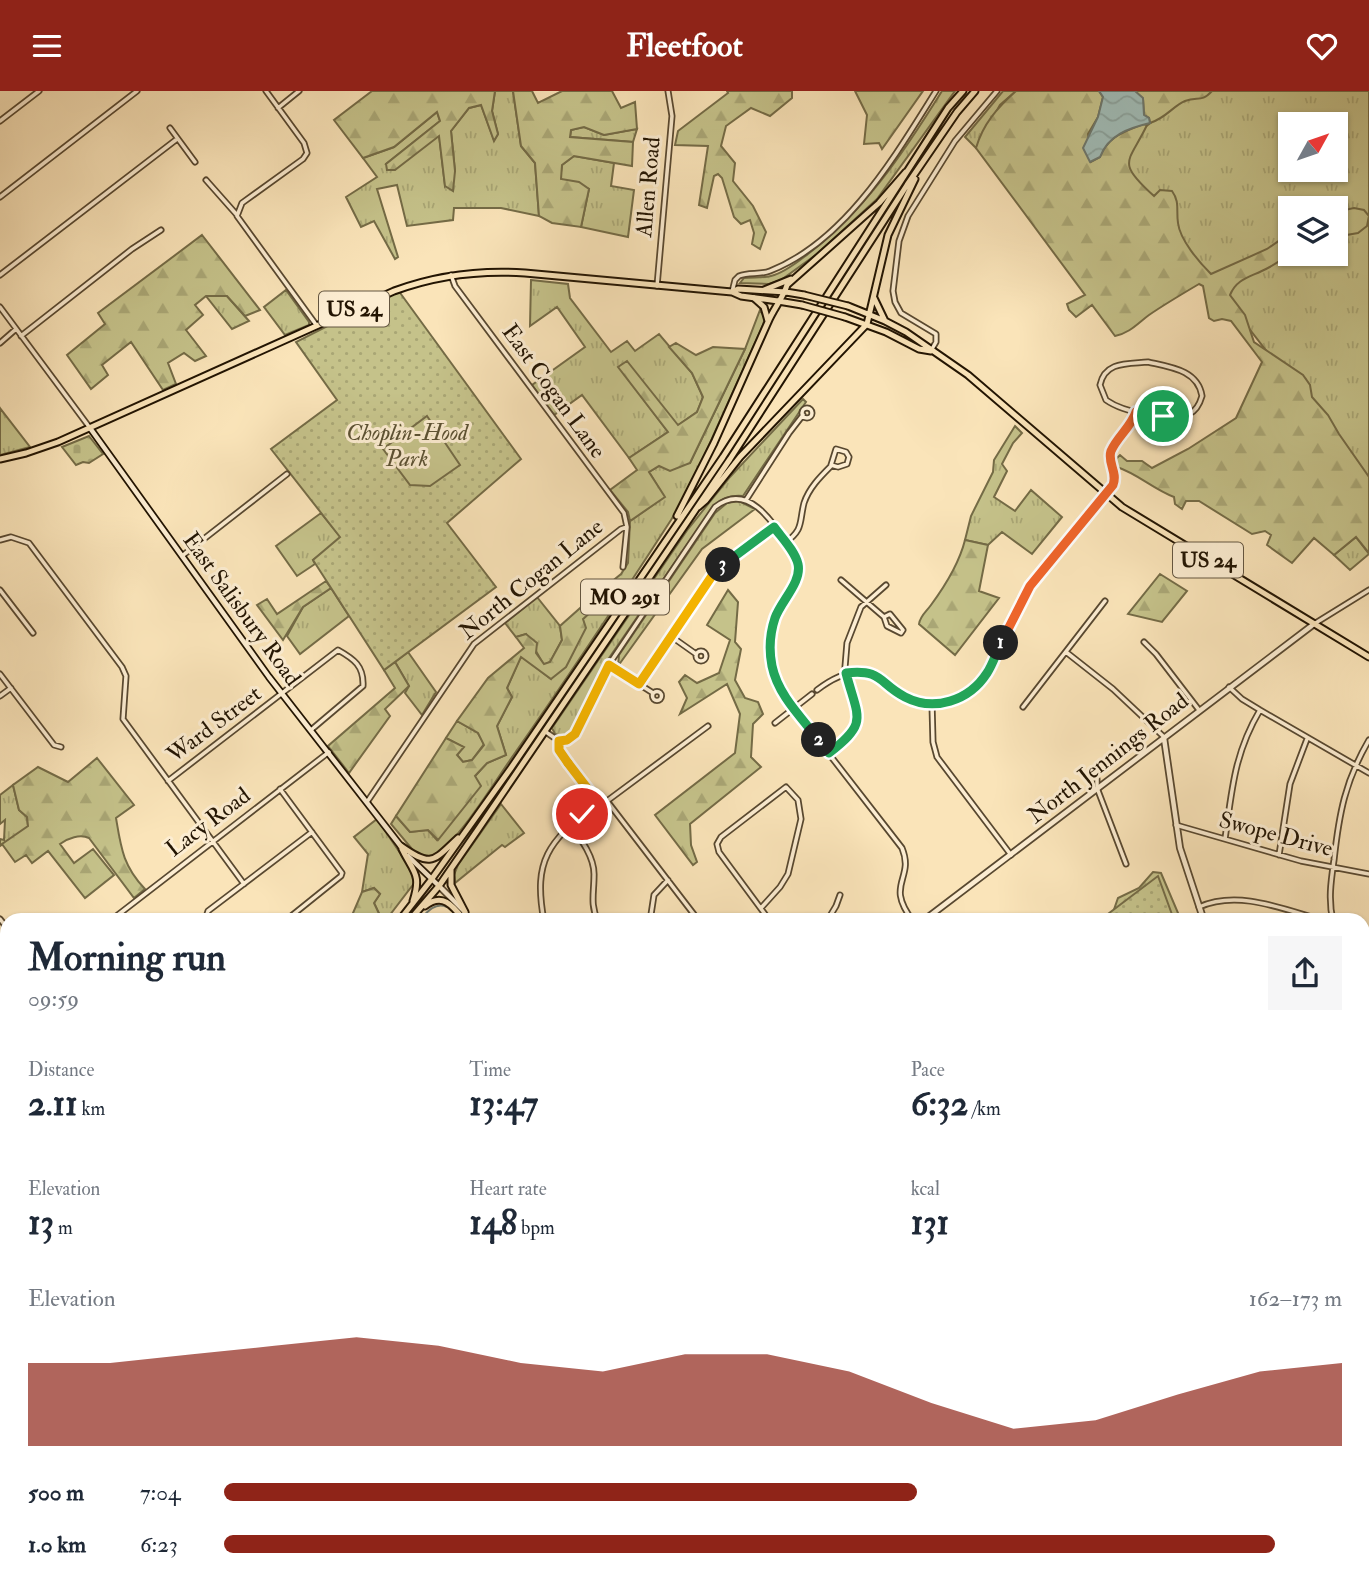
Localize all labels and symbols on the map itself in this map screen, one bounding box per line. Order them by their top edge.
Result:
north arrow [1278,112,1348,182]
street label: Allen Road [629,136,667,239]
road number: US 24 [319,291,389,326]
street label: East Cogan Lane [495,318,613,464]
pin [1133,386,1193,446]
park label: Choplin-Hood Park [346,418,469,473]
street label: North Cogan Lane [453,512,609,646]
street label: East Salisbury Road [176,526,308,692]
road number: US 24 [1173,543,1243,577]
pin: 3 [706,547,740,582]
road number: MO 291 [581,580,669,615]
pin: 1 [984,625,1018,661]
street label: Ward Street [160,679,267,770]
street label: North Jennings Road [1022,686,1194,830]
pin: 2 [802,723,836,757]
street label: Lacy Road [160,781,256,863]
pin [552,784,612,844]
street label: Swope Drive [1216,805,1336,864]

